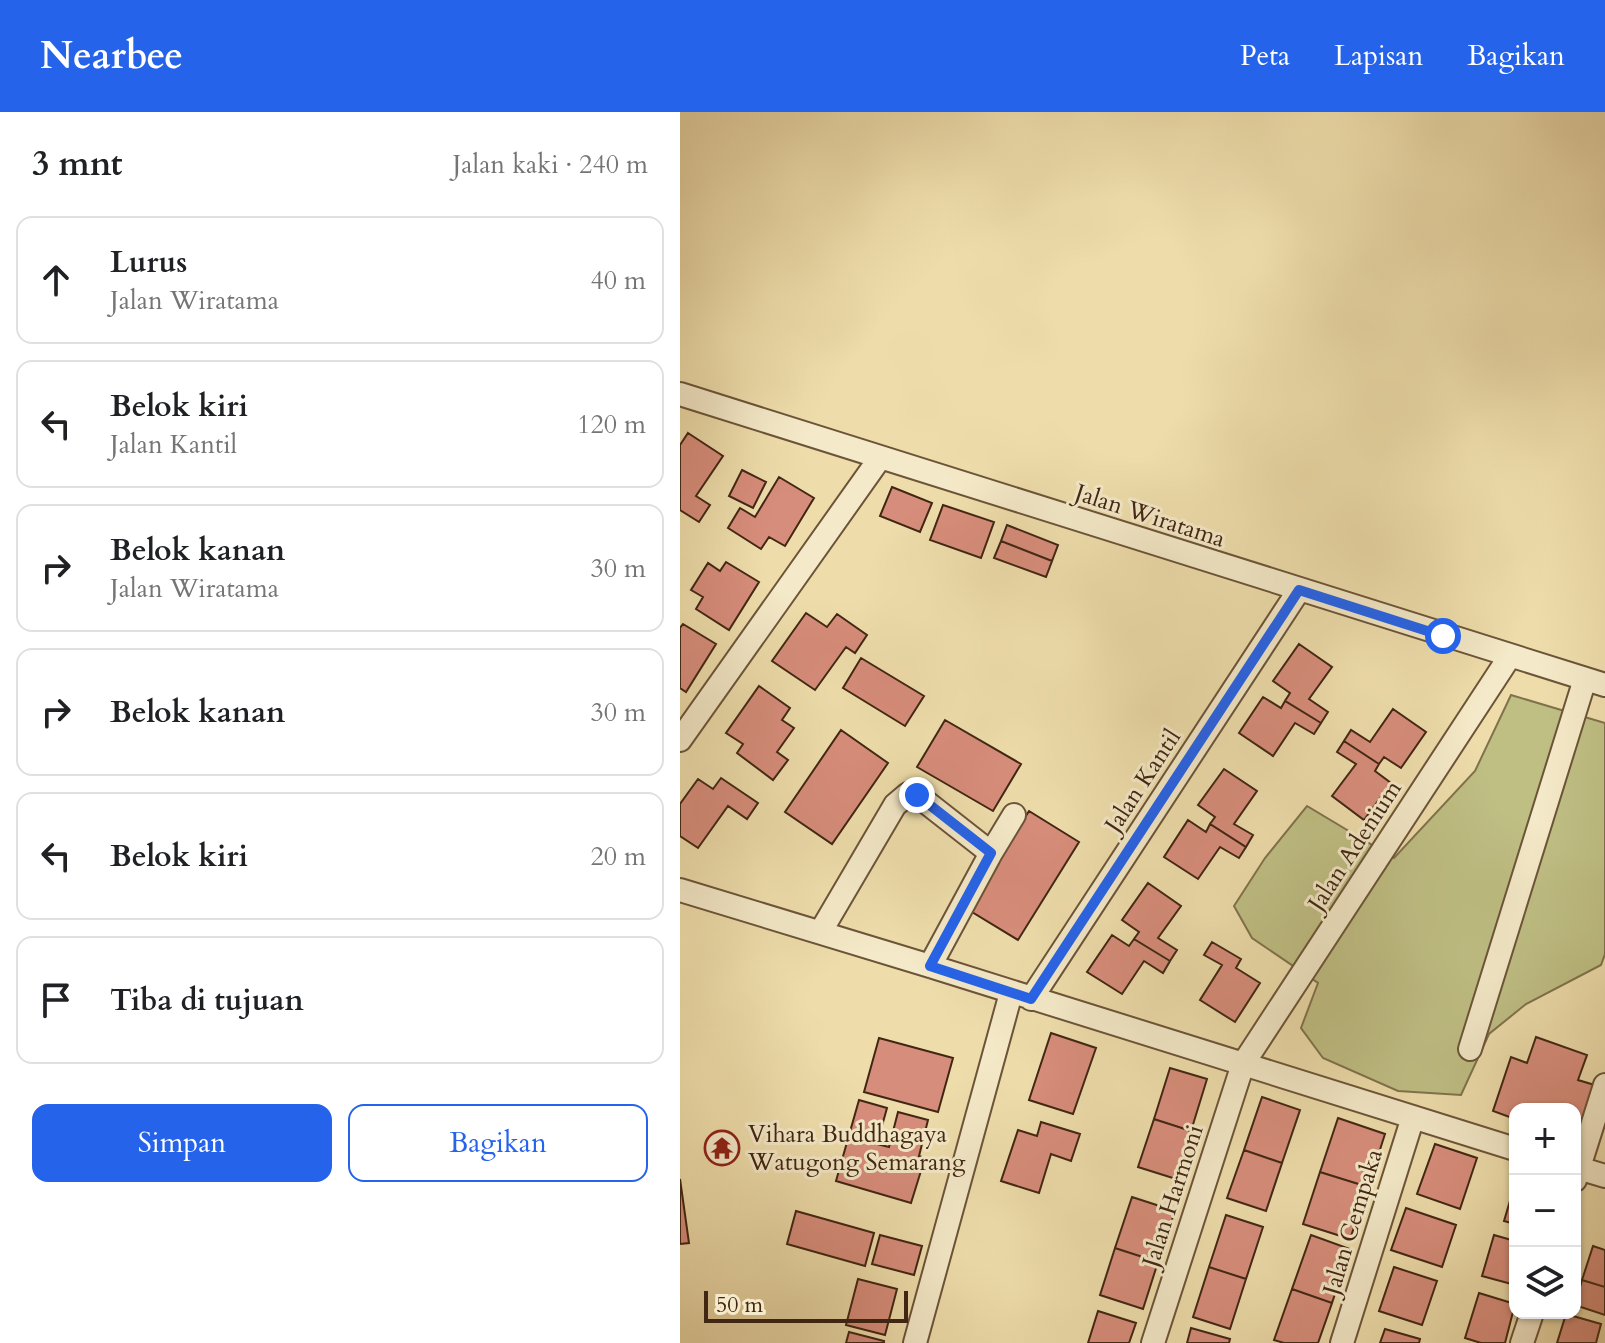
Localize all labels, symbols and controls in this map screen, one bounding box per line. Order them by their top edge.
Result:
text: Nearbee [40,30,183,82]
text: Peta [1240,37,1290,75]
text: Lapisan [1334,37,1423,75]
text: Bagikan [1467,37,1565,75]
text: 3 mnt [32,141,122,187]
text: Jalan kaki · 240 m [452,147,648,182]
text: Lurus [110,242,187,283]
icon: ahead [34,258,78,302]
text: 40 m [590,263,646,298]
text: Jalan Wiratama [110,283,279,318]
text: Belok kiri [110,386,248,427]
icon: left [34,402,78,446]
text: 120 m [577,407,646,442]
text: Jalan Kantil [110,427,237,462]
street label: Jalan Wiratama [1068,475,1230,556]
text: Belok kanan [110,530,285,571]
icon: right [34,546,78,590]
text: 30 m [590,551,646,586]
text: Jalan Wiratama [110,571,279,606]
route start [1425,618,1461,654]
icon: right [34,690,78,734]
text: Belok kanan [110,692,285,733]
text: 30 m [590,695,646,730]
street label: Jalan Kantil [1096,723,1189,842]
street label: Jalan Adenium [1299,774,1410,920]
route end [899,777,935,813]
icon: left [34,834,78,878]
text: Belok kiri [110,836,248,877]
text: 20 m [590,839,646,874]
icon: arrive [34,978,78,1022]
text: Tiba di tujuan [110,980,304,1021]
map controls [1509,1103,1581,1319]
button: + [1509,1103,1581,1175]
button: Simpan [32,1104,332,1182]
button: Bagikan [348,1104,648,1182]
place label: Vihara Buddhagaya Watugong Semarang [747,1118,966,1179]
street label: Jalan Harmoni [1134,1120,1212,1274]
temple icon: Vihara Buddhagaya Watugong Semarang [703,1129,741,1167]
street label: Jalan Cempaka [1314,1144,1391,1302]
button: − [1509,1175,1581,1247]
button: layers [1509,1247,1581,1319]
scale bar [704,1287,908,1323]
text: 50 m [716,1290,763,1320]

